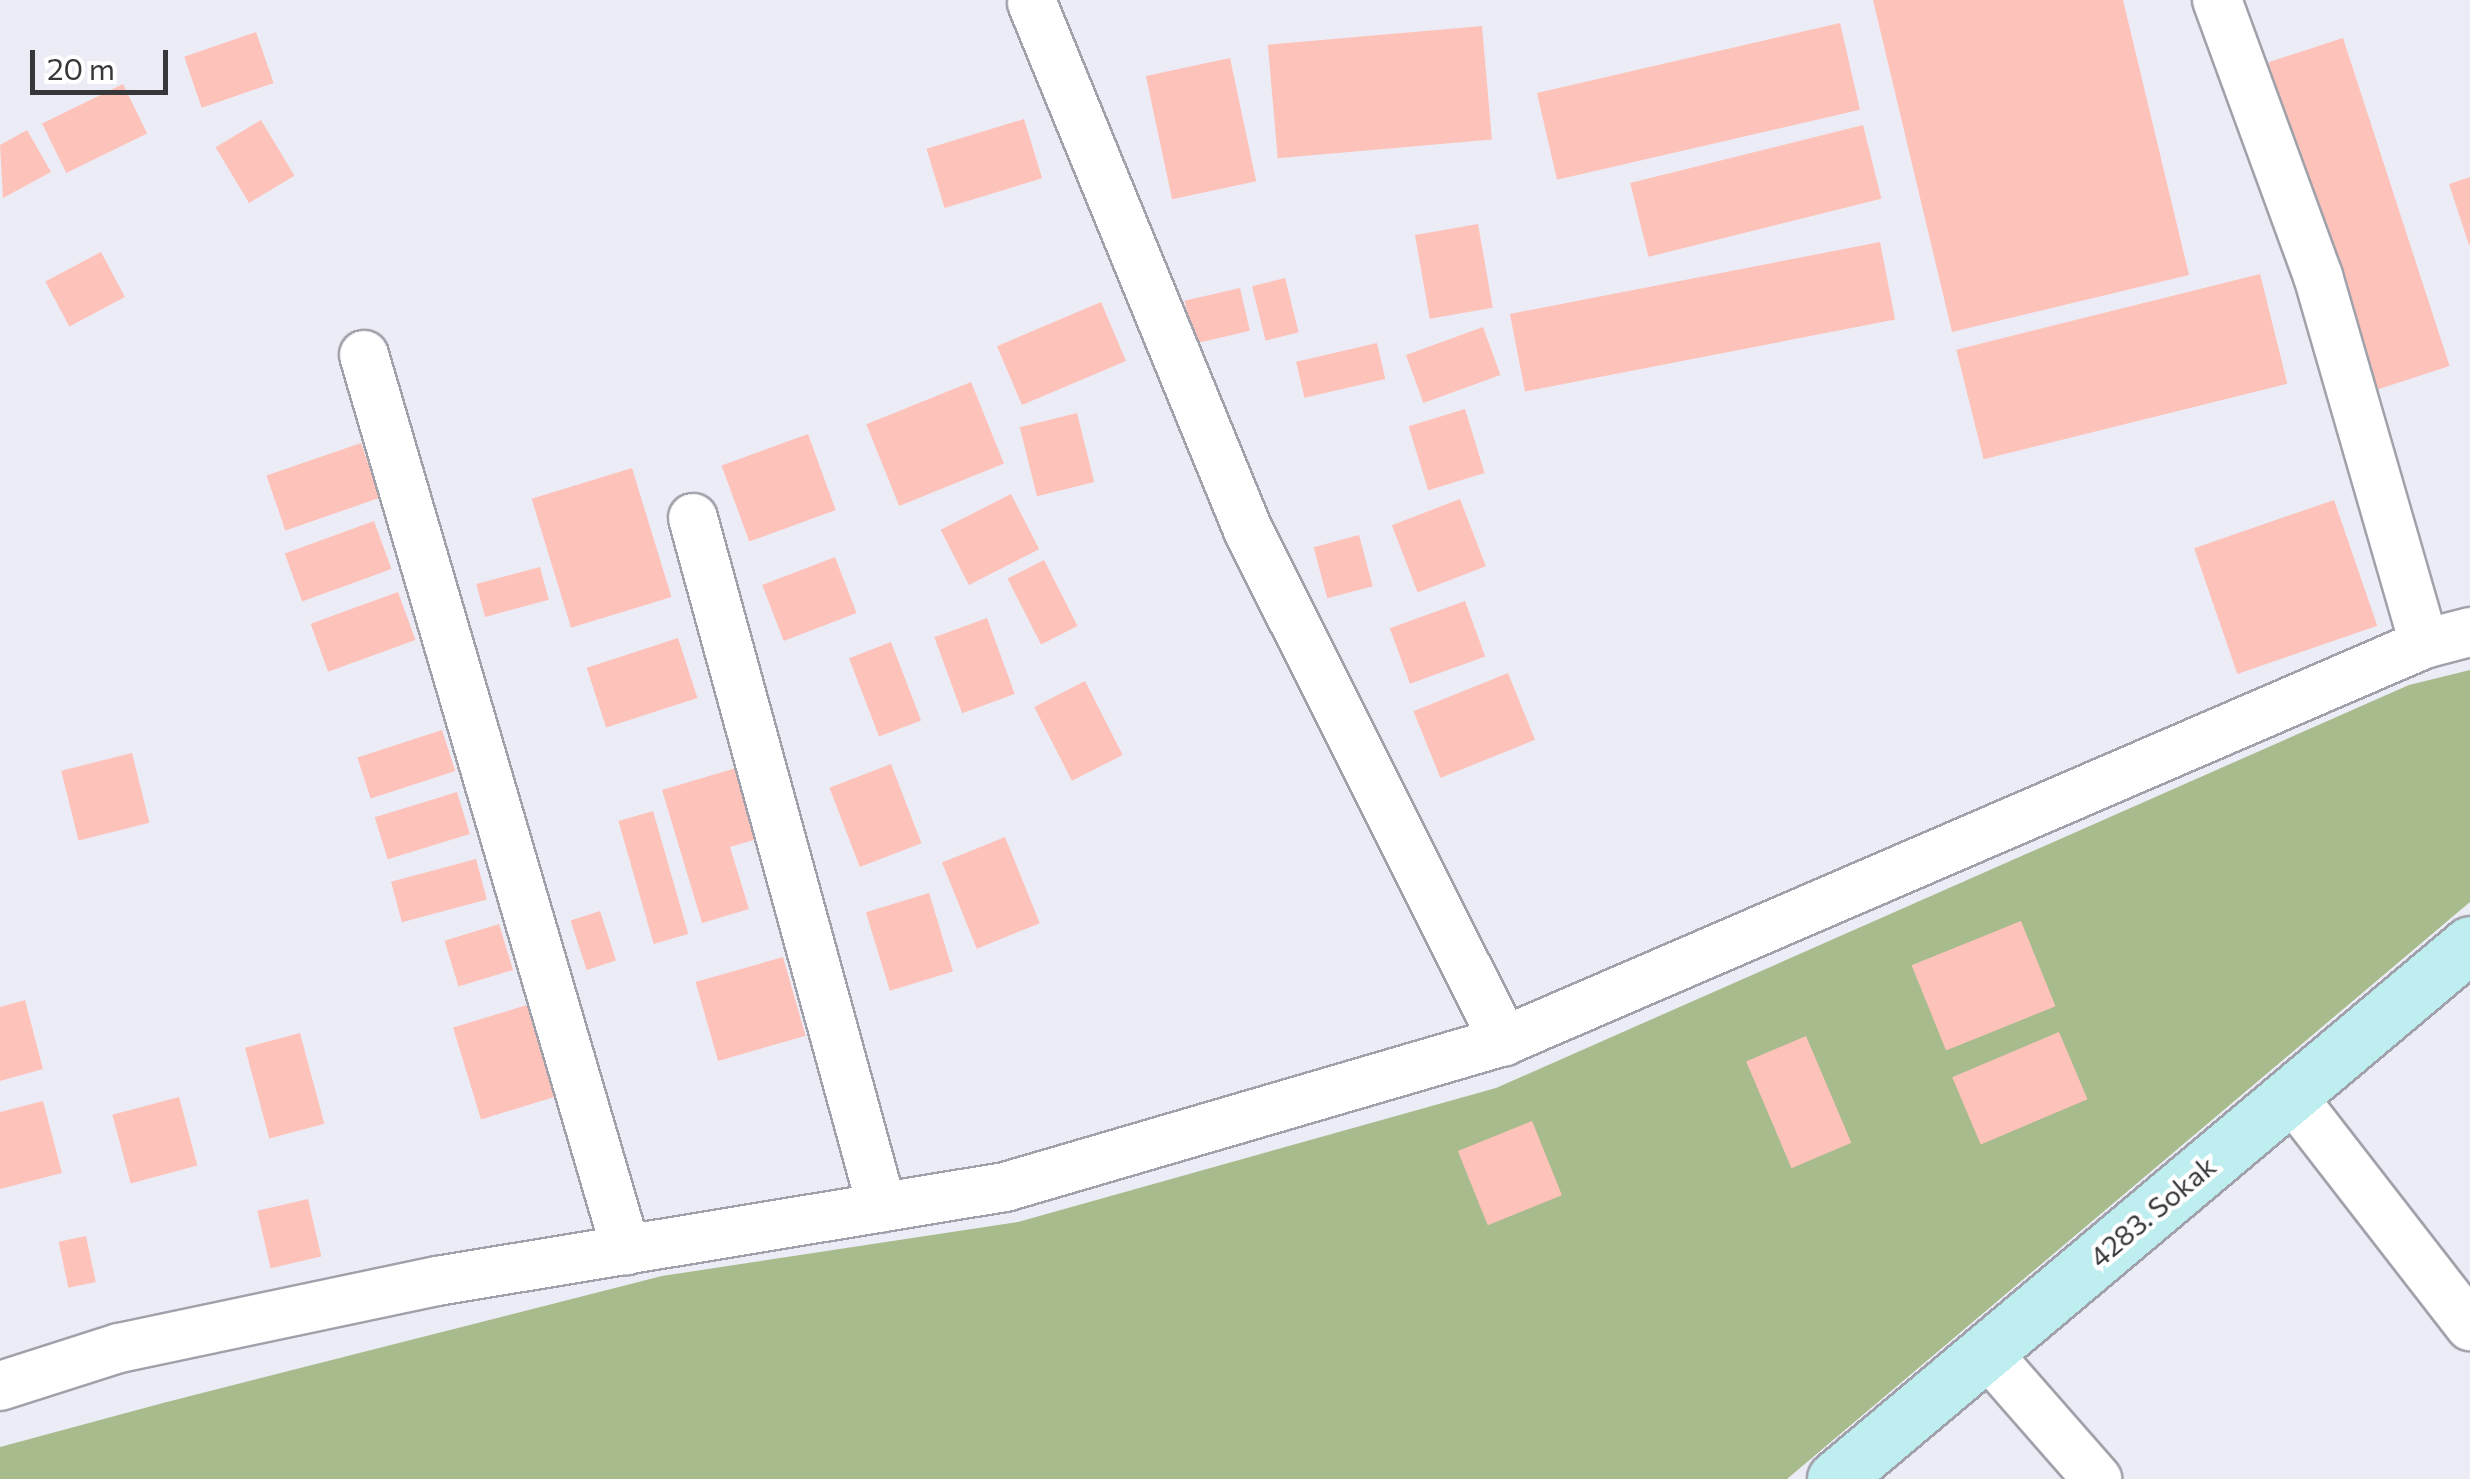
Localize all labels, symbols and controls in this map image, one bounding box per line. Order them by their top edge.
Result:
scale bar [35,30,172,92]
text: 20 m [47,49,115,86]
street label: 4283. Sokak [2082,1149,2222,1273]

